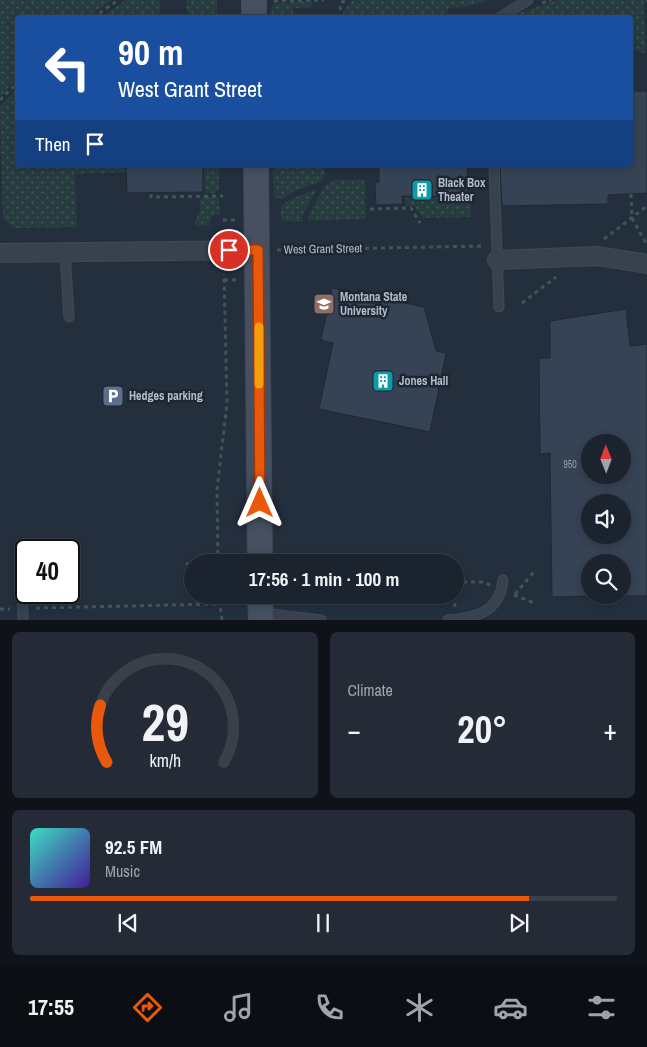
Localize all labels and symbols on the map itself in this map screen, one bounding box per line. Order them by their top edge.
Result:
place label: Black Box Theater [438,175,486,205]
building icon: Black Box Theater [410,178,434,202]
pin [208,229,250,271]
street label: West Grant Street [284,240,363,258]
place label: Montana State University [340,289,408,319]
school or university icon: Montana State University [312,292,336,316]
building icon: Jones Hall [371,369,395,393]
place label: Jones Hall [399,373,448,389]
parking icon: Hedges parking [101,384,125,408]
place label: Hedges parking [129,388,203,404]
north arrow [581,434,631,484]
house number: 950 [563,458,577,471]
position arrow [233,476,285,528]
speed limit sign: 40 [15,539,80,604]

